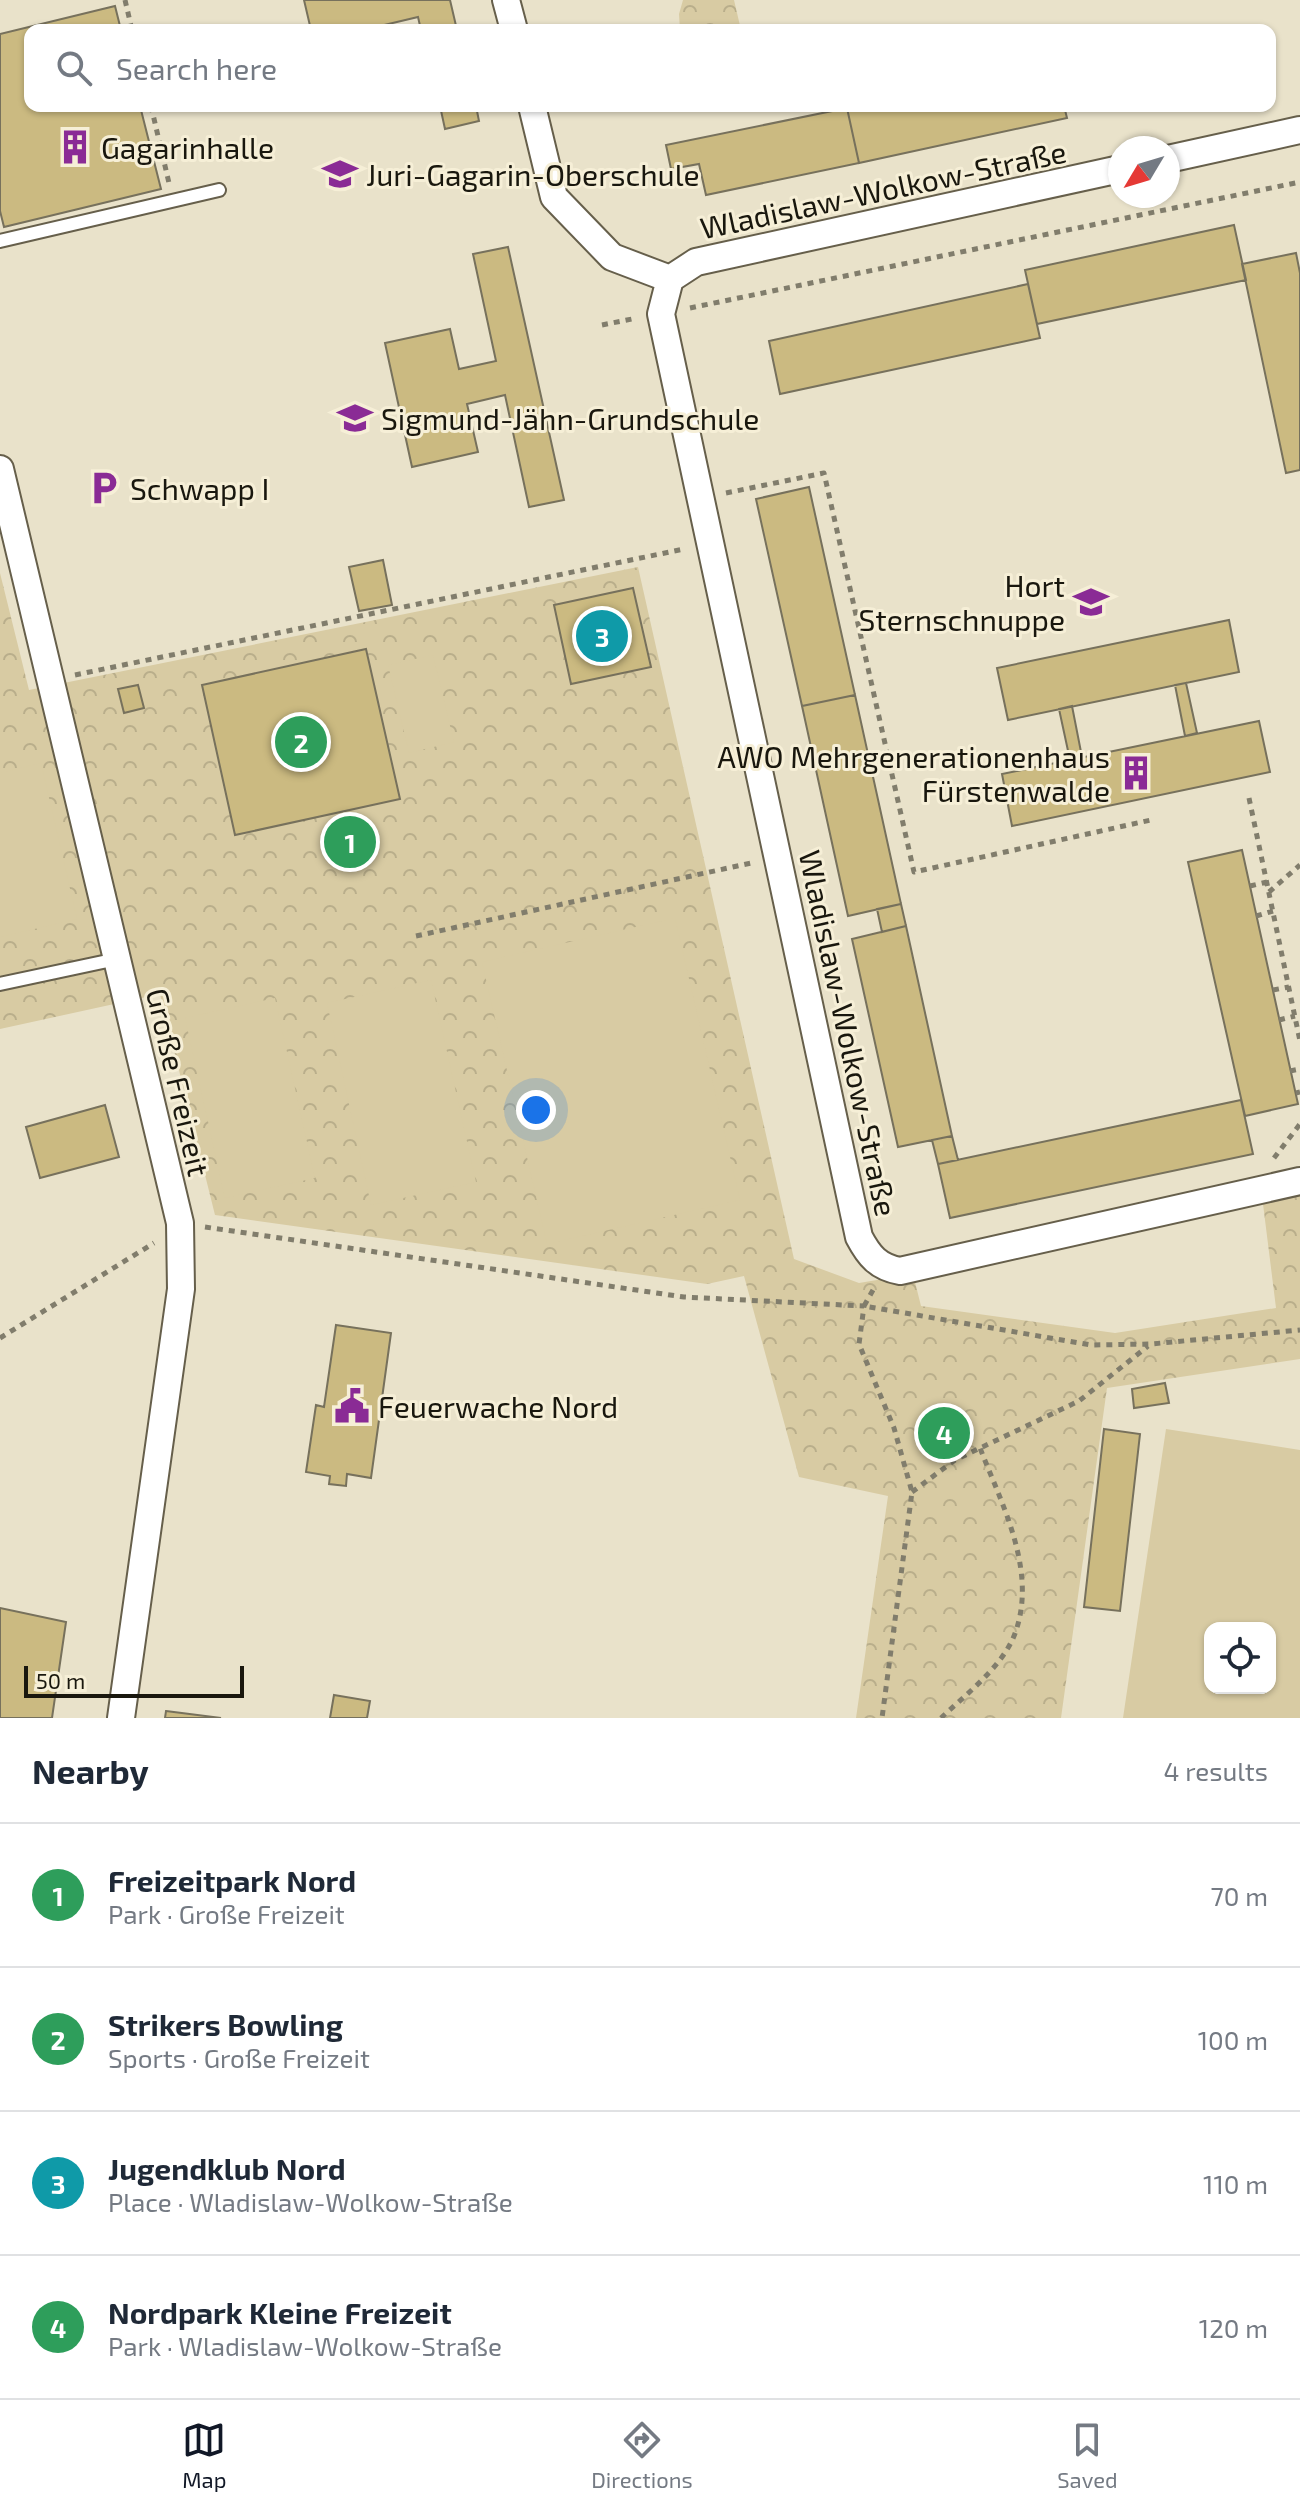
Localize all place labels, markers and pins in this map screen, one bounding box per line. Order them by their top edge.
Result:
building icon: Gagarinhalle [56,128,94,166]
place label: Gagarinhalle [101,129,274,165]
school or university icon: Juri-Gagarin-Oberschule [321,155,359,193]
place label: Juri-Gagarin-Oberschule [366,156,700,192]
school or university icon: Sigmund-Jähn-Grundschule [336,399,374,437]
place label: Sigmund-Jähn-Grundschule [381,400,759,436]
parking icon: Schwapp I [85,469,123,507]
place label: Schwapp I [130,470,269,506]
place label: Hort Sternschnuppe [859,567,1065,637]
school or university icon: Hort Sternschnuppe [1072,583,1110,621]
pin: 3 [576,606,628,666]
pin: 2 [275,712,327,772]
place label: AWO Mehrgenerationenhaus Fürstenwalde [717,738,1110,808]
building icon: AWO Mehrgenerationenhaus Fürstenwalde [1117,754,1155,792]
pin: 1 [324,812,376,872]
public building icon: Feuerwache Nord [333,1387,371,1425]
place label: Feuerwache Nord [378,1388,618,1424]
pin: 4 [918,1403,970,1463]

